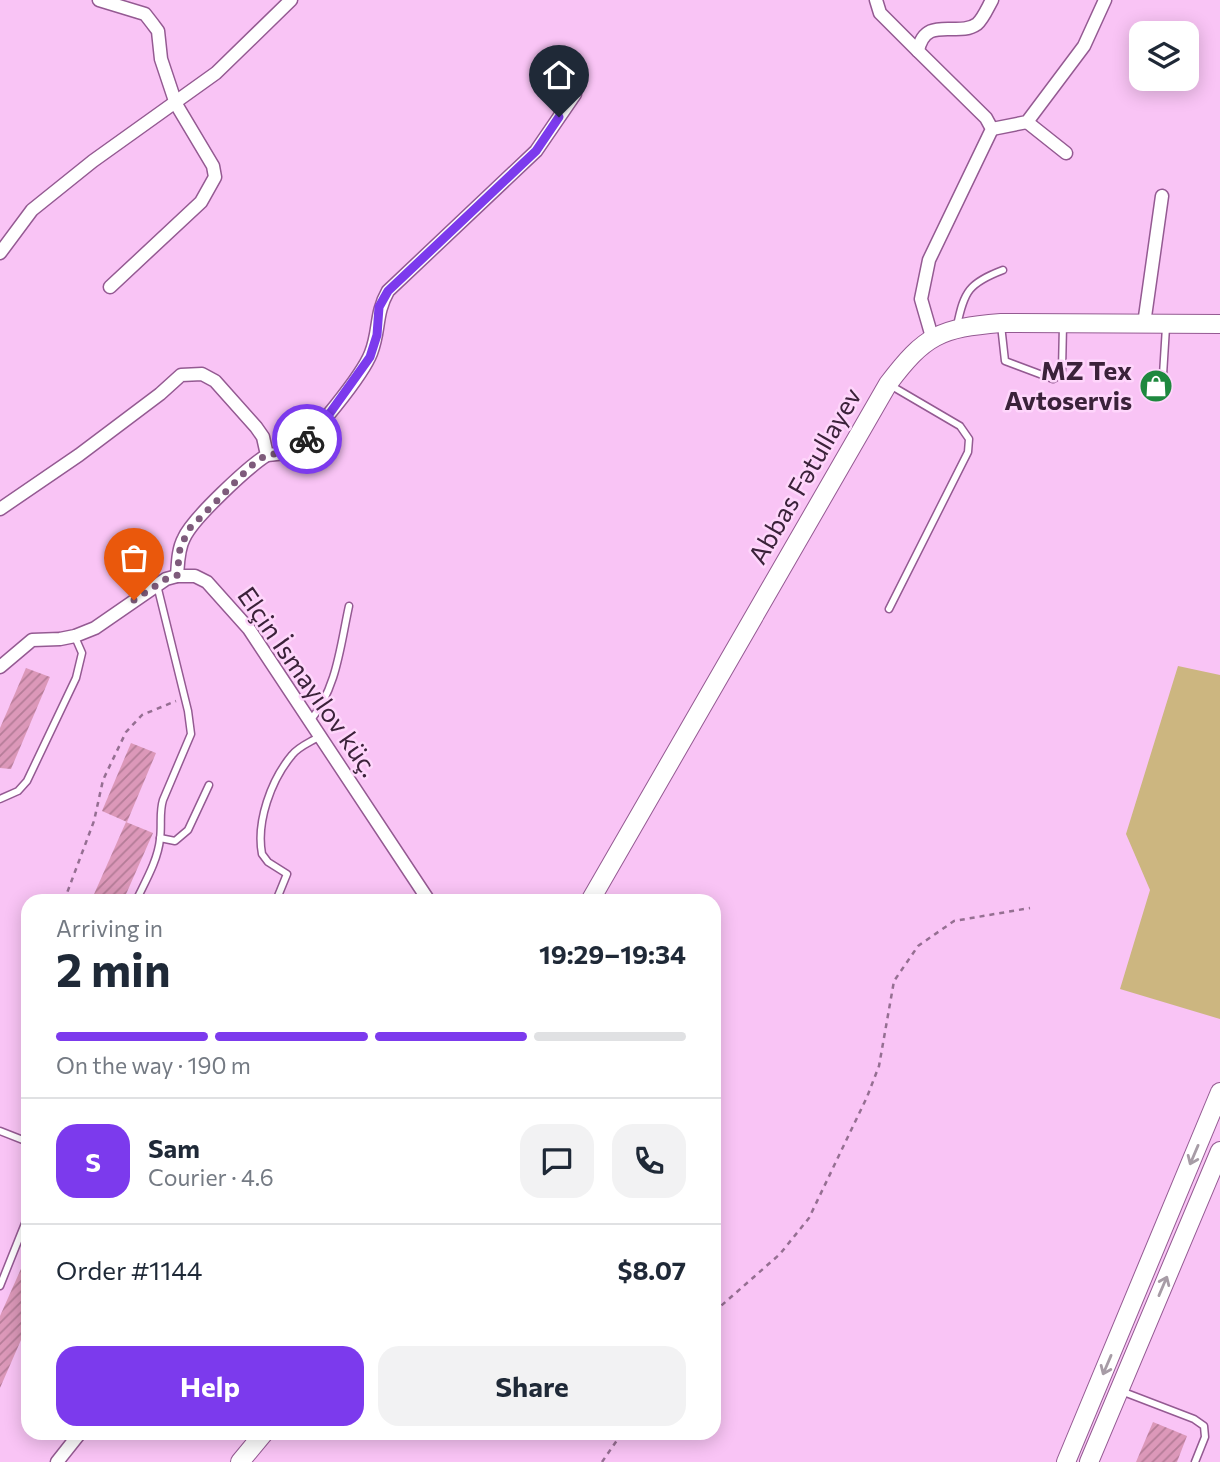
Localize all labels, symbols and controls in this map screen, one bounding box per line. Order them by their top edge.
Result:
map controls [1129,21,1199,91]
button: layers [1129,21,1199,91]
pin [529,45,589,117]
icon: home [540,56,578,94]
place label: MZ Tex Avtoservis [1004,354,1132,415]
shop icon: MZ Tex Avtoservis [1137,367,1175,405]
street label: Abbas Fətullayev [741,382,867,569]
courier [272,404,342,474]
icon: bike [288,420,326,458]
pin [104,528,164,600]
icon: bag [115,539,153,577]
street label: Elçin İsmayılov küç. [232,580,386,782]
text: Arriving in [56,914,163,942]
text: 19:29–19:34 [539,938,686,969]
text: 2 min [56,940,171,996]
text: On the way · 190 m [56,1051,251,1079]
button: chat [520,1124,594,1198]
button: phone [612,1124,686,1198]
text: Sam [148,1132,200,1163]
one-way arrow [1187,1144,1200,1166]
text: S [85,1146,101,1177]
text: Courier · 4.6 [148,1163,274,1191]
text: Order #1144 [56,1254,202,1285]
text: $8.07 [618,1254,686,1285]
one-way arrow [1158,1276,1171,1297]
button: Help [56,1346,364,1426]
button: Share [378,1346,686,1426]
one-way arrow [1099,1354,1112,1376]

